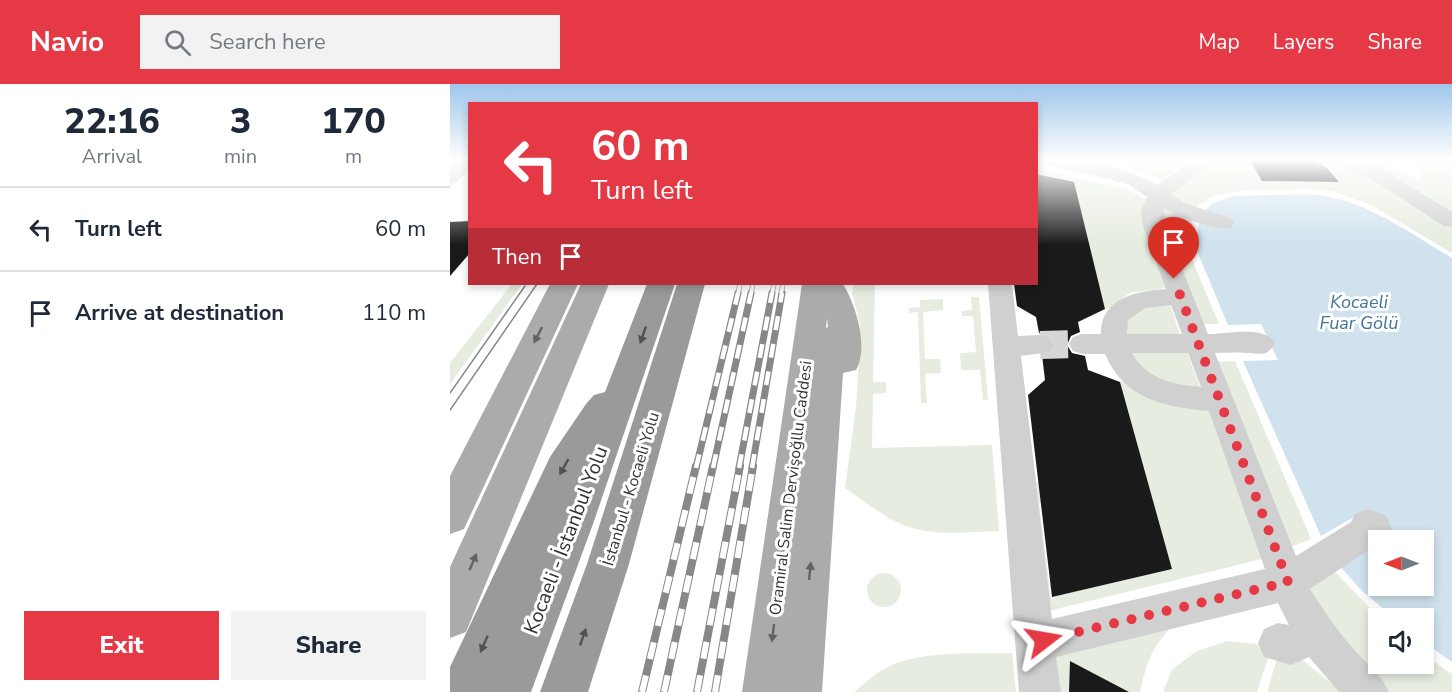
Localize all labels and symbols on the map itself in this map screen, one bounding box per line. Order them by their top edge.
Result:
pin [1148,217,1199,279]
water label: Kocaeli Fuar Gölü [1320,290,1398,335]
one-way arrow [637,326,647,344]
one-way arrow [533,327,542,344]
street label: Oramiral Salim Dervişoğllu Caddesi [764,360,818,616]
street label: İstanbul - Kocaeli Yolu [597,410,665,568]
street label: Kocaeli - İstanbul Yolu [518,442,614,638]
one-way arrow [559,459,569,476]
north arrow [1368,530,1434,596]
one-way arrow [468,553,478,571]
one-way arrow [805,562,815,581]
position arrow [1012,608,1076,672]
one-way arrow [768,624,778,643]
one-way arrow [578,628,588,646]
one-way arrow [479,636,489,654]

